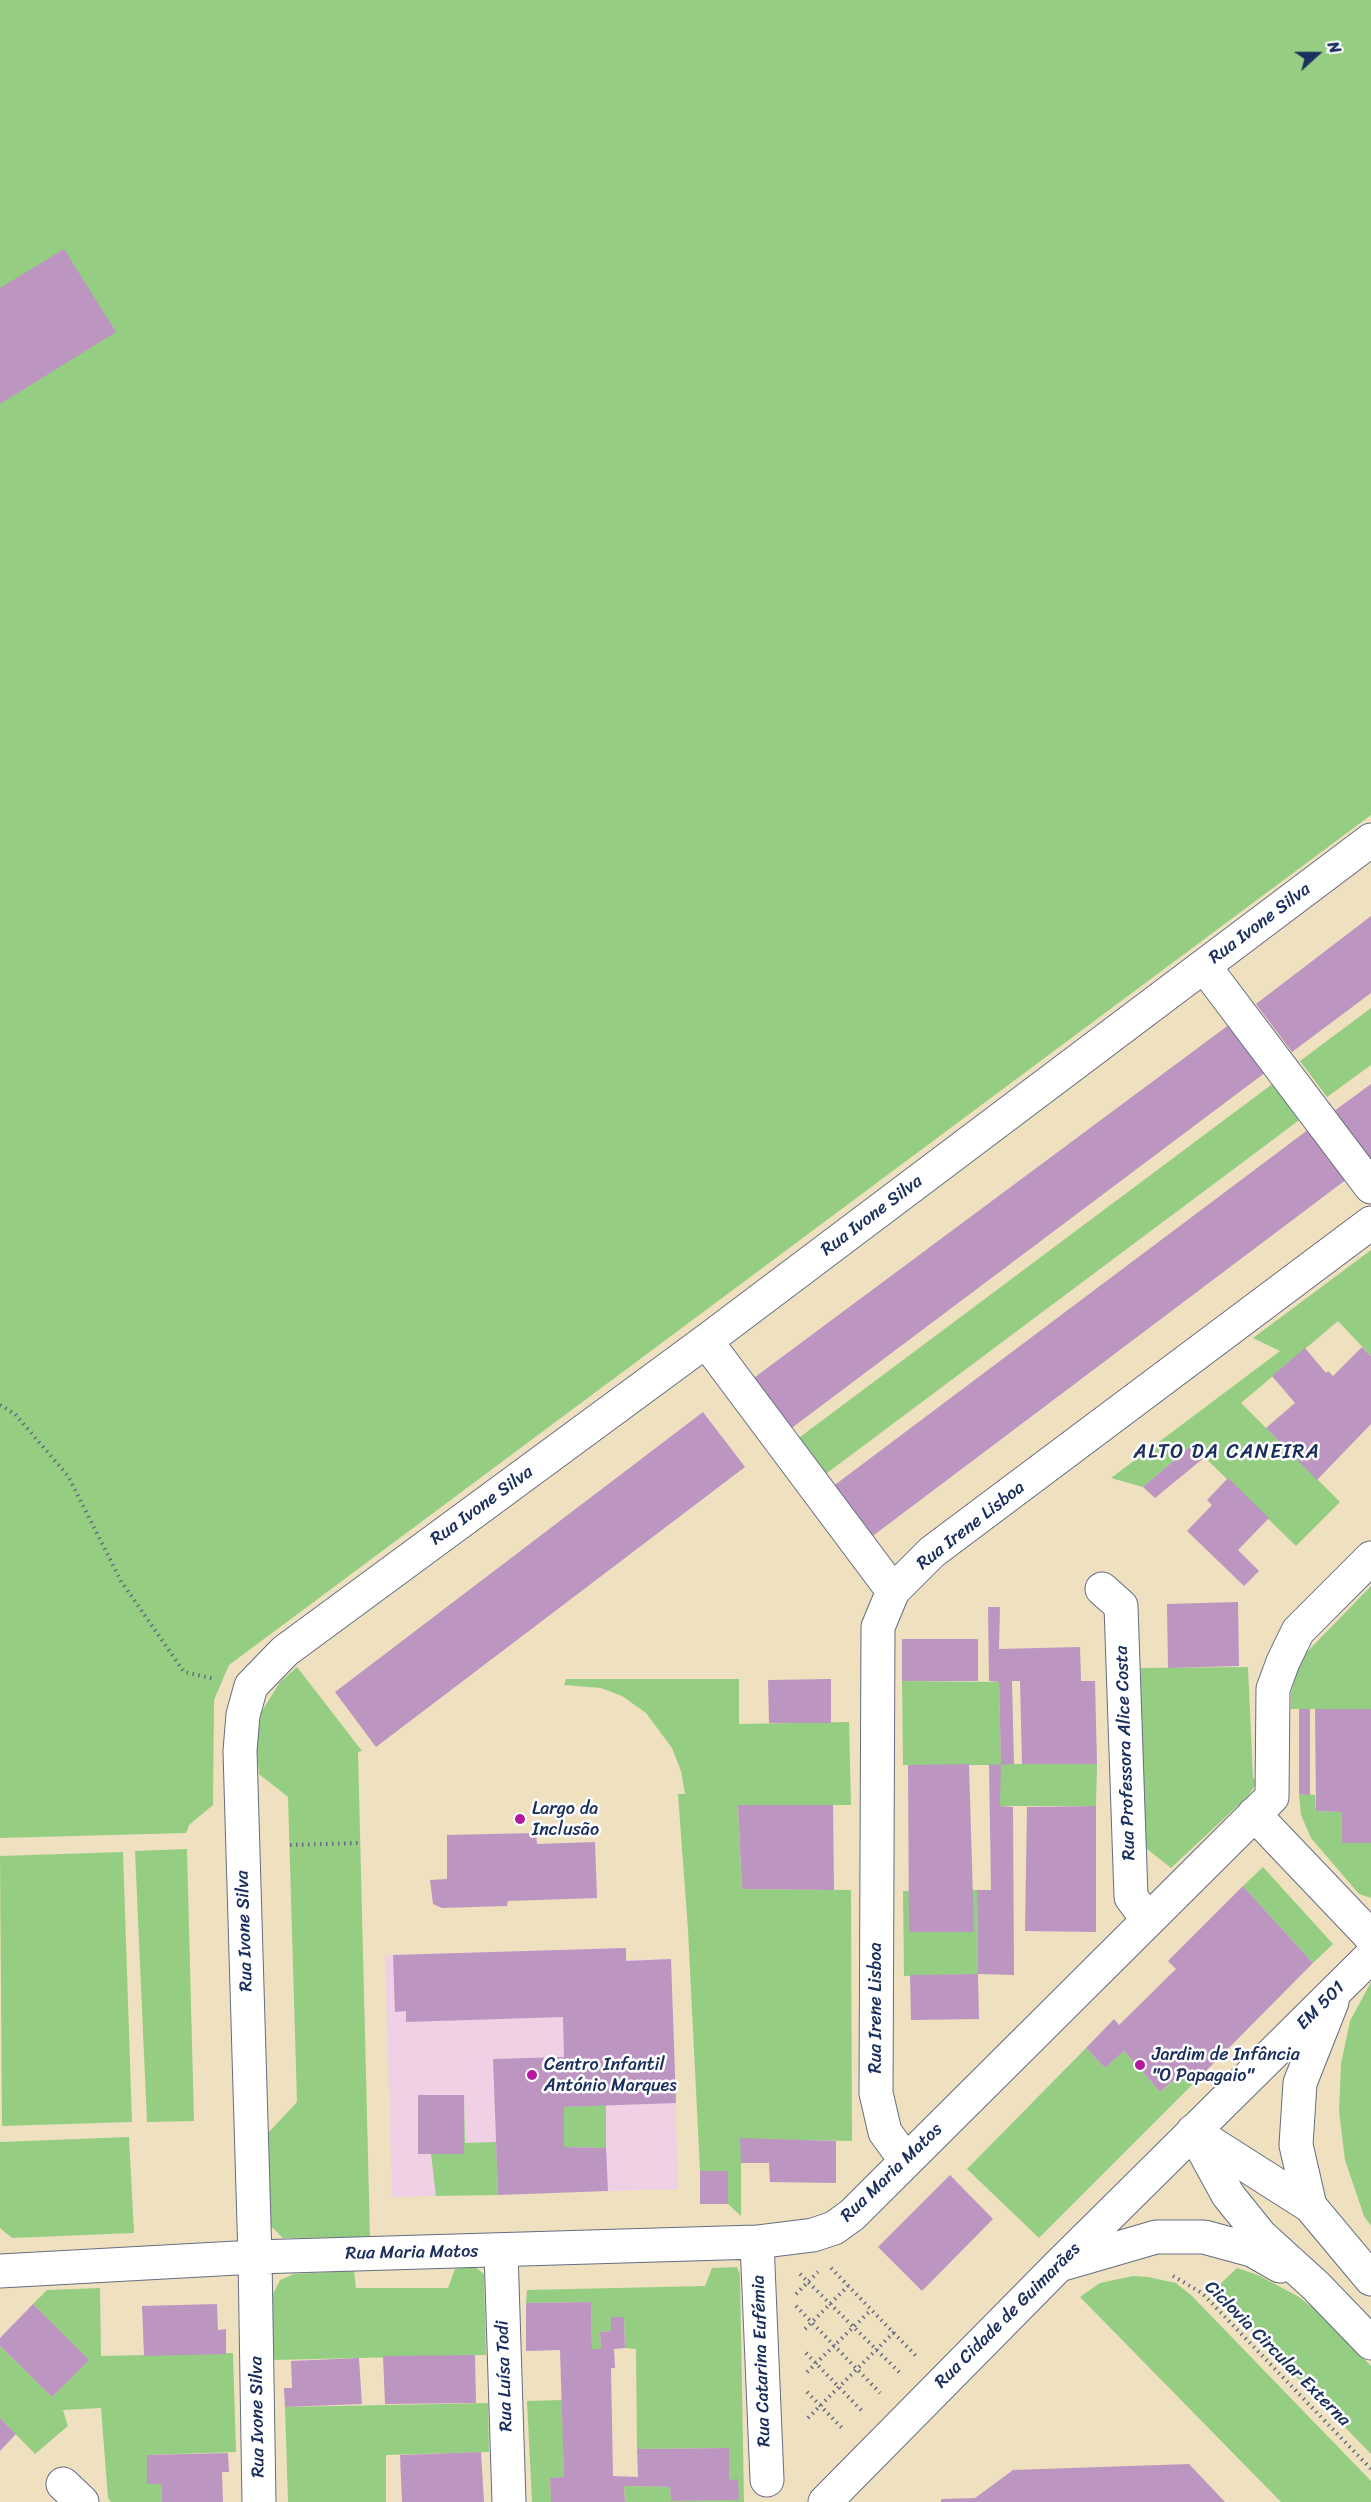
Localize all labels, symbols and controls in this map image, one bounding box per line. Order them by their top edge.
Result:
north arrow [1287,24,1347,84]
text: N [1319,37,1350,58]
street label: Rua Ivone Silva [1205,879,1315,969]
street label: Rua Ivone Silva [817,1171,927,1261]
district label: ALTO DA CANEIRA [1135,1441,1319,1465]
street label: Rua Ivone Silva [427,1462,537,1550]
street label: Rua Irene Lisboa [913,1477,1029,1575]
street label: Rua Professora Alice Costa [1111,1645,1141,1861]
place label: Largo da Inclusão [532,1798,599,1840]
marker: Largo da Inclusão [513,1812,527,1826]
street label: Rua Ivone Silva [232,1870,258,1992]
street label: Rua Irene Lisboa [865,1942,887,2074]
street label: EM 501 [1292,1977,1350,2035]
place label: Jardim de Infância "O Papagaio" [1152,2044,1300,2086]
place label: Centro Infantil António Marques [544,2054,677,2096]
marker: Jardim de Infância "O Papagaio" [1133,2058,1147,2072]
marker: Centro Infantil António Marques [525,2068,539,2082]
street label: Rua Maria Matos [837,2119,947,2227]
street label: Rua Cidade de Guimarães [931,2239,1085,2393]
street label: Rua Maria Matos [345,2241,479,2265]
street label: Rua Catarina Eufémia [748,2275,776,2447]
street label: Ciclovia Circular Externa [1200,2277,1354,2431]
street label: Rua Luísa Todi [492,2320,518,2432]
street label: Rua Ivone Silva [246,2356,270,2478]

